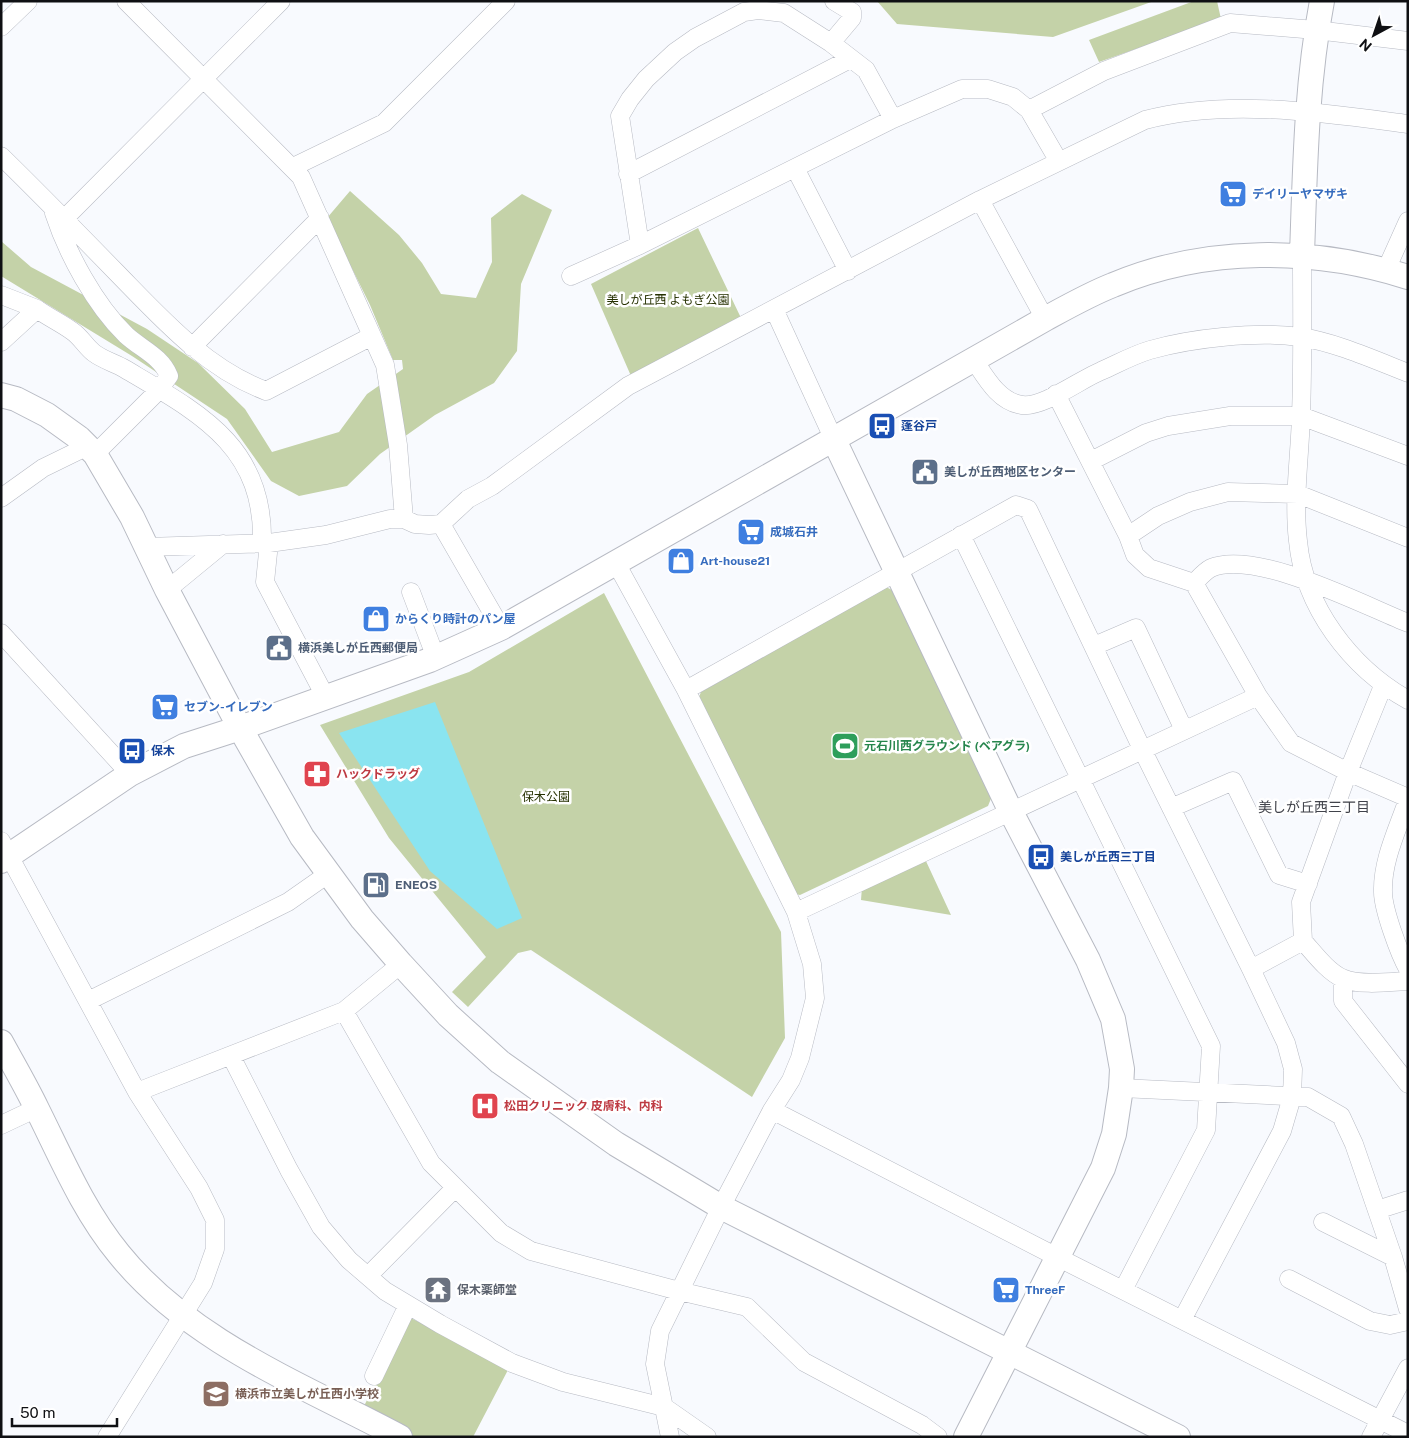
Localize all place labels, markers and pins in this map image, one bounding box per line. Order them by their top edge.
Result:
supermarket icon: デイリーヤマザキ [1218,179,1248,209]
place label: デイリーヤマザキ [1252,187,1348,201]
bus stop icon: 蓬谷戸 [867,411,897,441]
place label: 蓬谷戸 [901,419,937,433]
public building icon: 美しが丘西地区センター [910,457,940,487]
place label: 美しが丘西地区センター [944,465,1076,479]
supermarket icon: 成城石井 [736,517,766,547]
place label: 成城石井 [770,525,818,539]
shop icon: Art-house21 [666,546,696,576]
place label: Art-house21 [700,554,770,568]
shop icon: からくり時計のパン屋 [361,604,391,634]
place label: からくり時計のパン屋 [395,612,516,626]
public building icon: 横浜美しが丘西郵便局 [264,633,294,663]
place label: 横浜美しが丘西郵便局 [298,641,418,655]
supermarket icon: セブン-イレブン [150,692,180,722]
place label: セブン-イレブン [184,700,273,714]
sports icon: 元石川西グラウンド (ベアグラ) [830,731,860,761]
bus stop icon: 保木 [117,736,147,766]
place label: 元石川西グラウンド (ベアグラ) [864,739,1030,753]
place label: 保木 [151,744,175,758]
pharmacy icon: ハックドラッグ [302,759,332,789]
place label: ハックドラッグ [336,767,420,781]
bus stop icon: 美しが丘西三丁目 [1026,842,1056,872]
place label: 美しが丘西三丁目 [1060,850,1156,864]
fuel station icon: ENEOS [361,870,391,900]
place label: ENEOS [395,878,437,892]
hospital icon: 松田クリニック 皮膚科、内科 [470,1091,500,1121]
place label: 松田クリニック 皮膚科、内科 [504,1099,663,1113]
temple icon: 保木薬師堂 [423,1275,453,1305]
supermarket icon: ThreeF [991,1275,1021,1305]
place label: 保木薬師堂 [457,1283,517,1297]
place label: ThreeF [1025,1283,1065,1297]
school or university icon: 横浜市立美しが丘西小学校 [201,1379,231,1409]
place label: 横浜市立美しが丘西小学校 [235,1387,379,1401]

